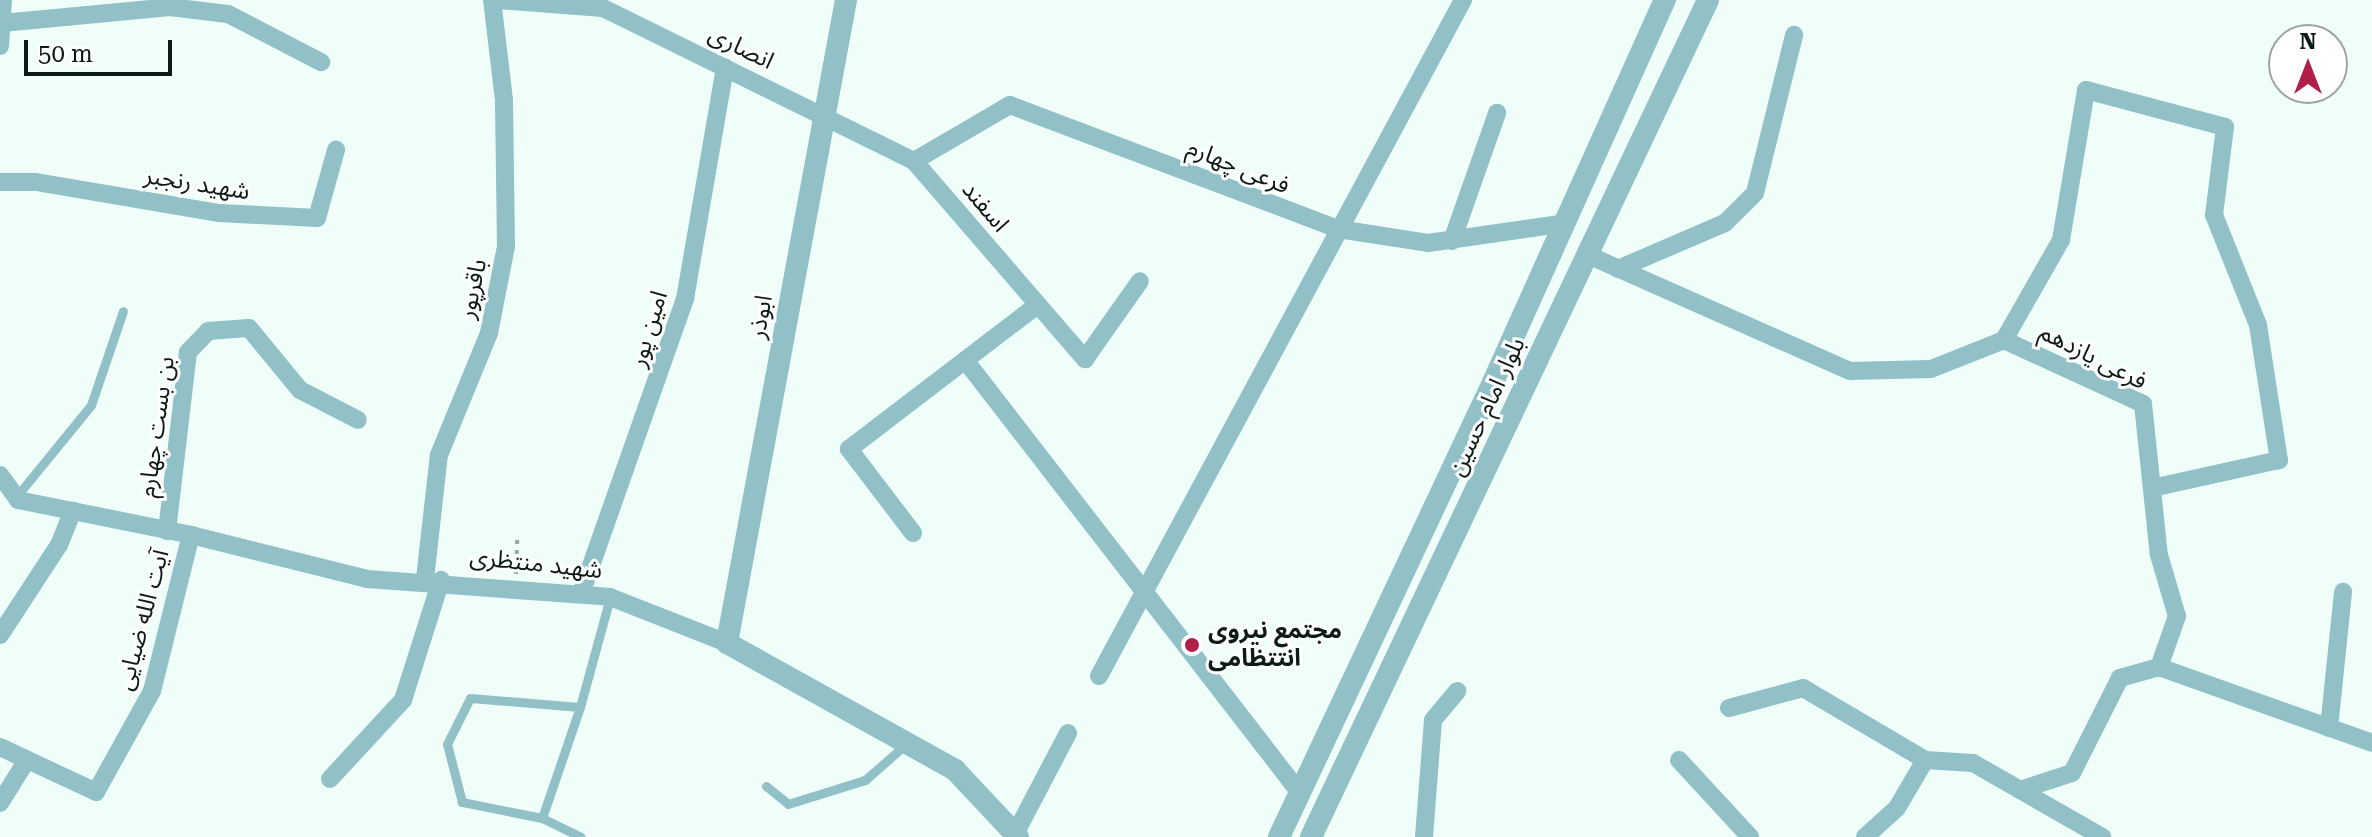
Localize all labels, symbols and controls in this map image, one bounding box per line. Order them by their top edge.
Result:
street label: انصاری [704,20,778,76]
scale bar [28,24,176,74]
north arrow [2268,24,2348,104]
text: N [2300,29,2316,54]
text: 50 m [38,40,93,68]
street label: فرعی چهارم [1182,133,1294,201]
street label: شهید رنجبر [142,161,252,207]
street label: اسفند [956,176,1014,238]
street label: باقرپور [453,257,493,321]
street label: امین پور [624,287,674,371]
street label: ابوذر [743,293,779,341]
street label: فرعی یازدهم [2035,318,2151,396]
street label: بلوار امام حسین [1442,333,1532,481]
street label: بن بست چهارم [133,355,181,499]
street label: شهید منتظری [468,543,604,585]
street label: آیت الله ضیایی [110,547,176,693]
place label: مجتمع نیروی انتتظامی [1208,617,1342,673]
marker: مجتمع نیروی انتتظامی [1183,636,1201,654]

